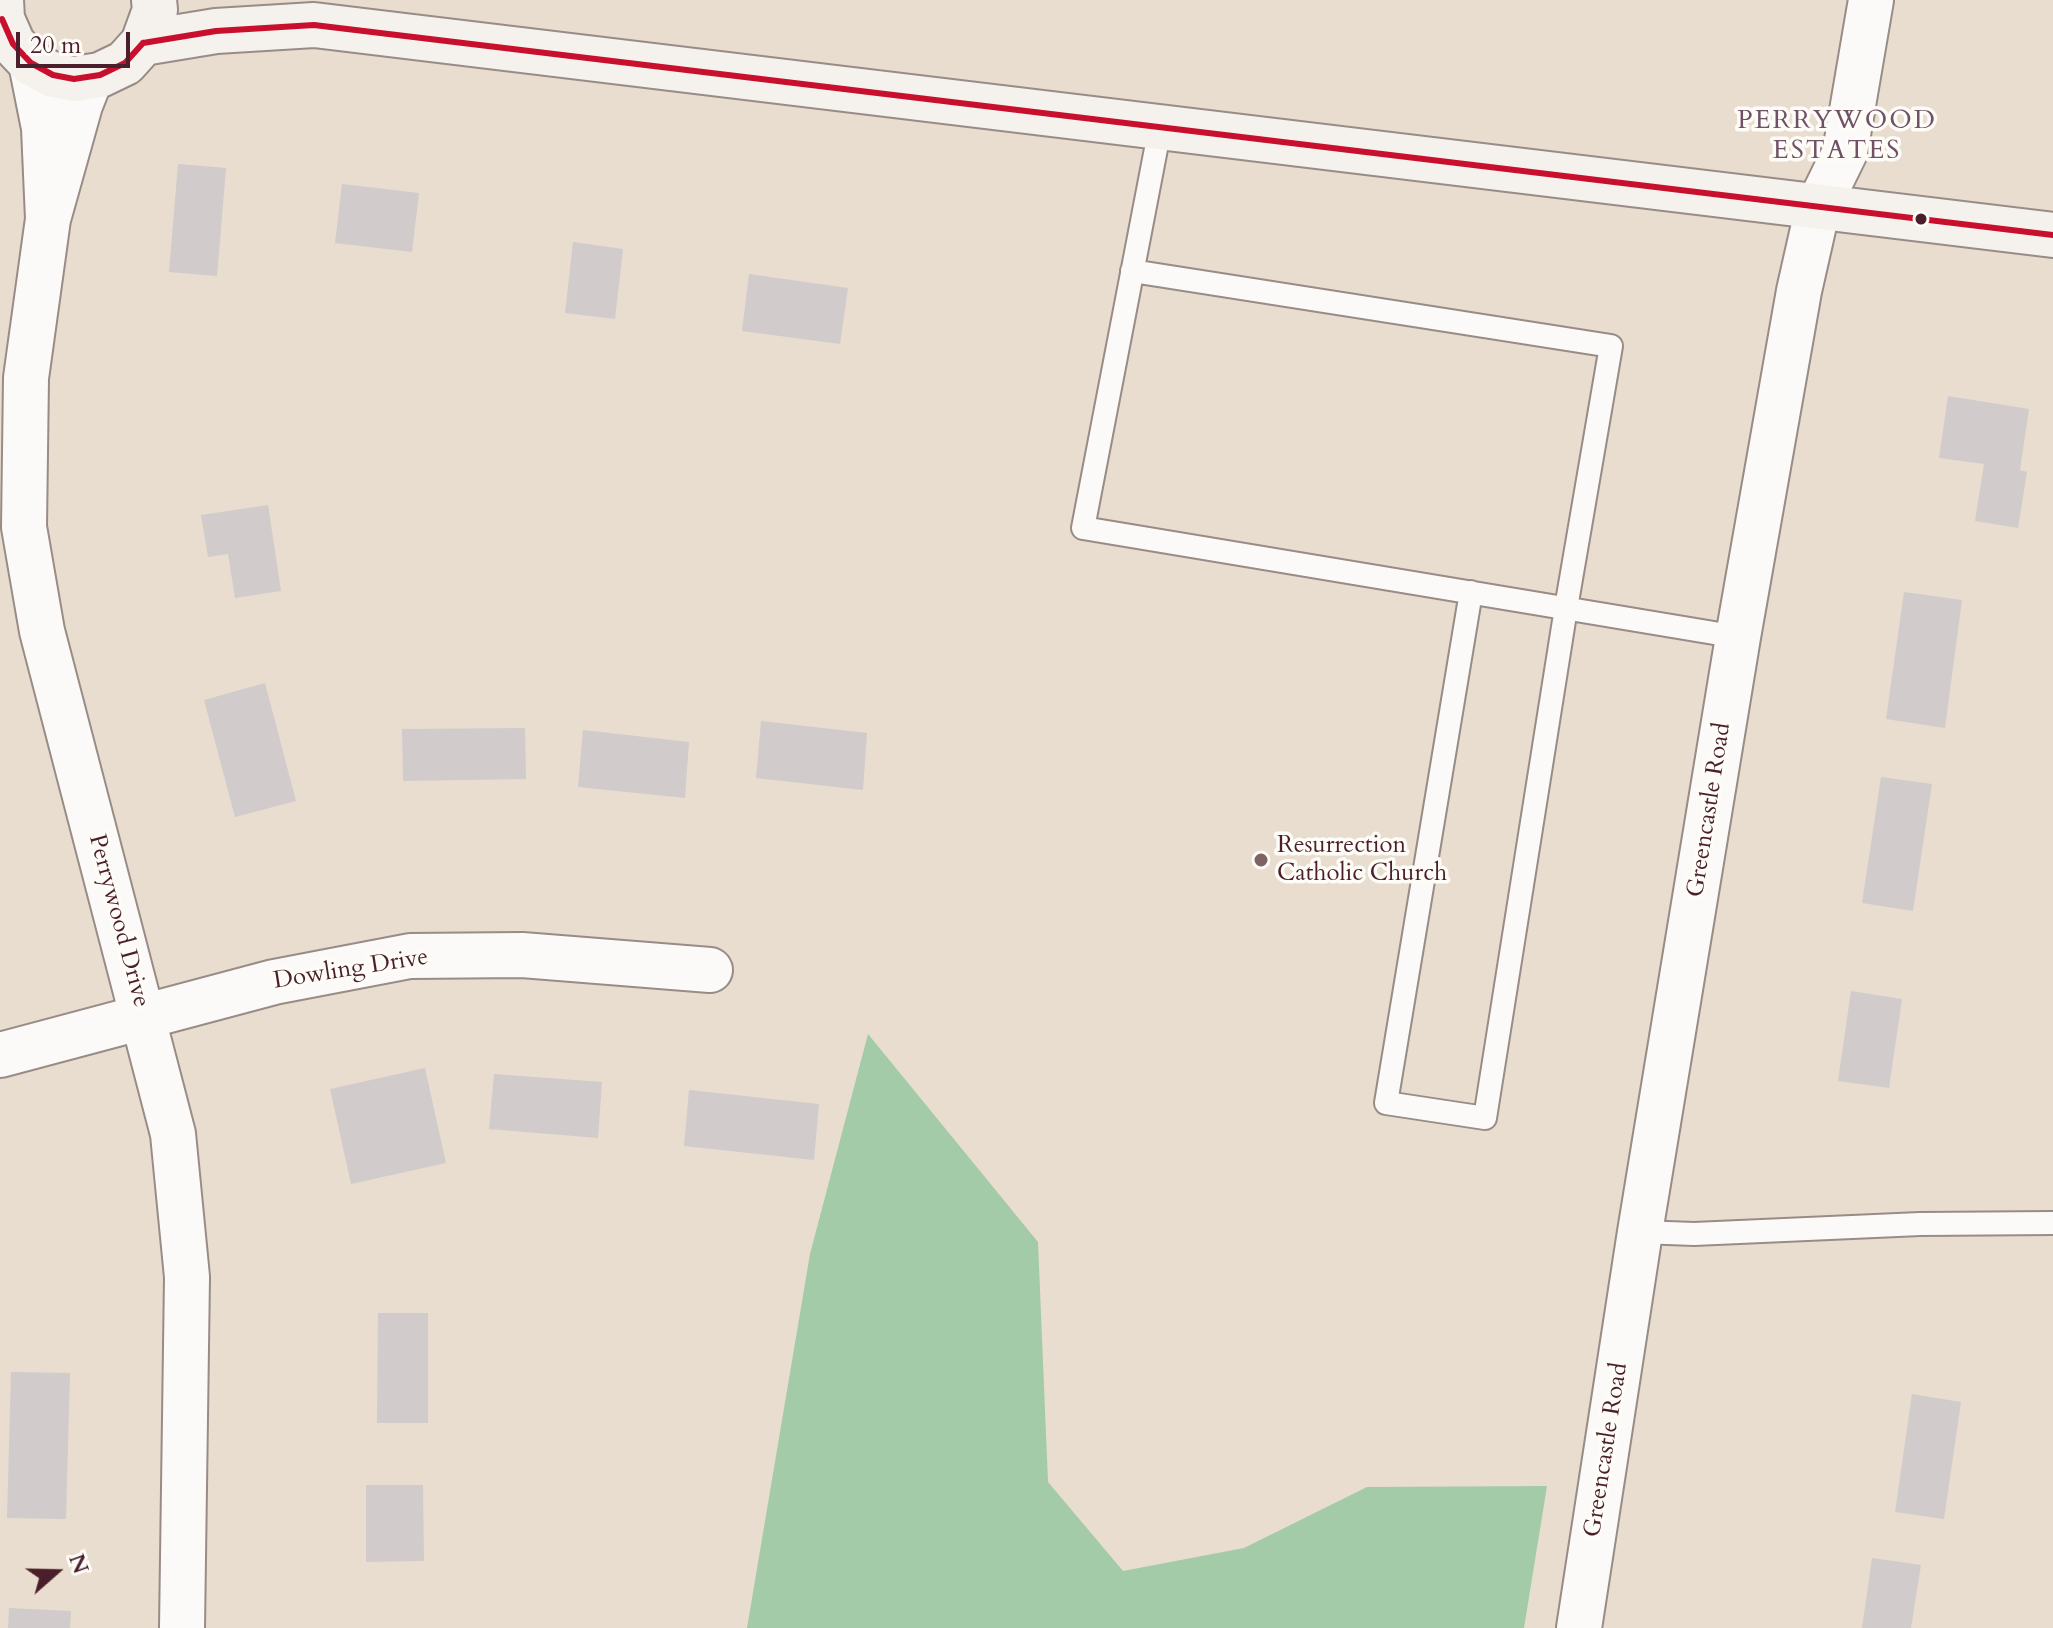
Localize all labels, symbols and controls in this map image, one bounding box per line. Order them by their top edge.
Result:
scale bar [20,16,134,66]
text: 20 m [30,29,81,62]
district label: PERRYWOOD ESTATES [1737,106,1937,168]
unlabelled marker [1913,211,1929,227]
street label: Greencastle Road [1682,721,1738,899]
street label: Perrywood Drive [81,831,155,1011]
place label: Resurrection Catholic Church [1277,832,1447,888]
marker: Resurrection Catholic Church [1252,851,1270,869]
street label: Dowling Drive [272,944,430,996]
street label: Greencastle Road [1579,1361,1635,1539]
north arrow [16,1532,96,1612]
text: N [61,1550,96,1578]

